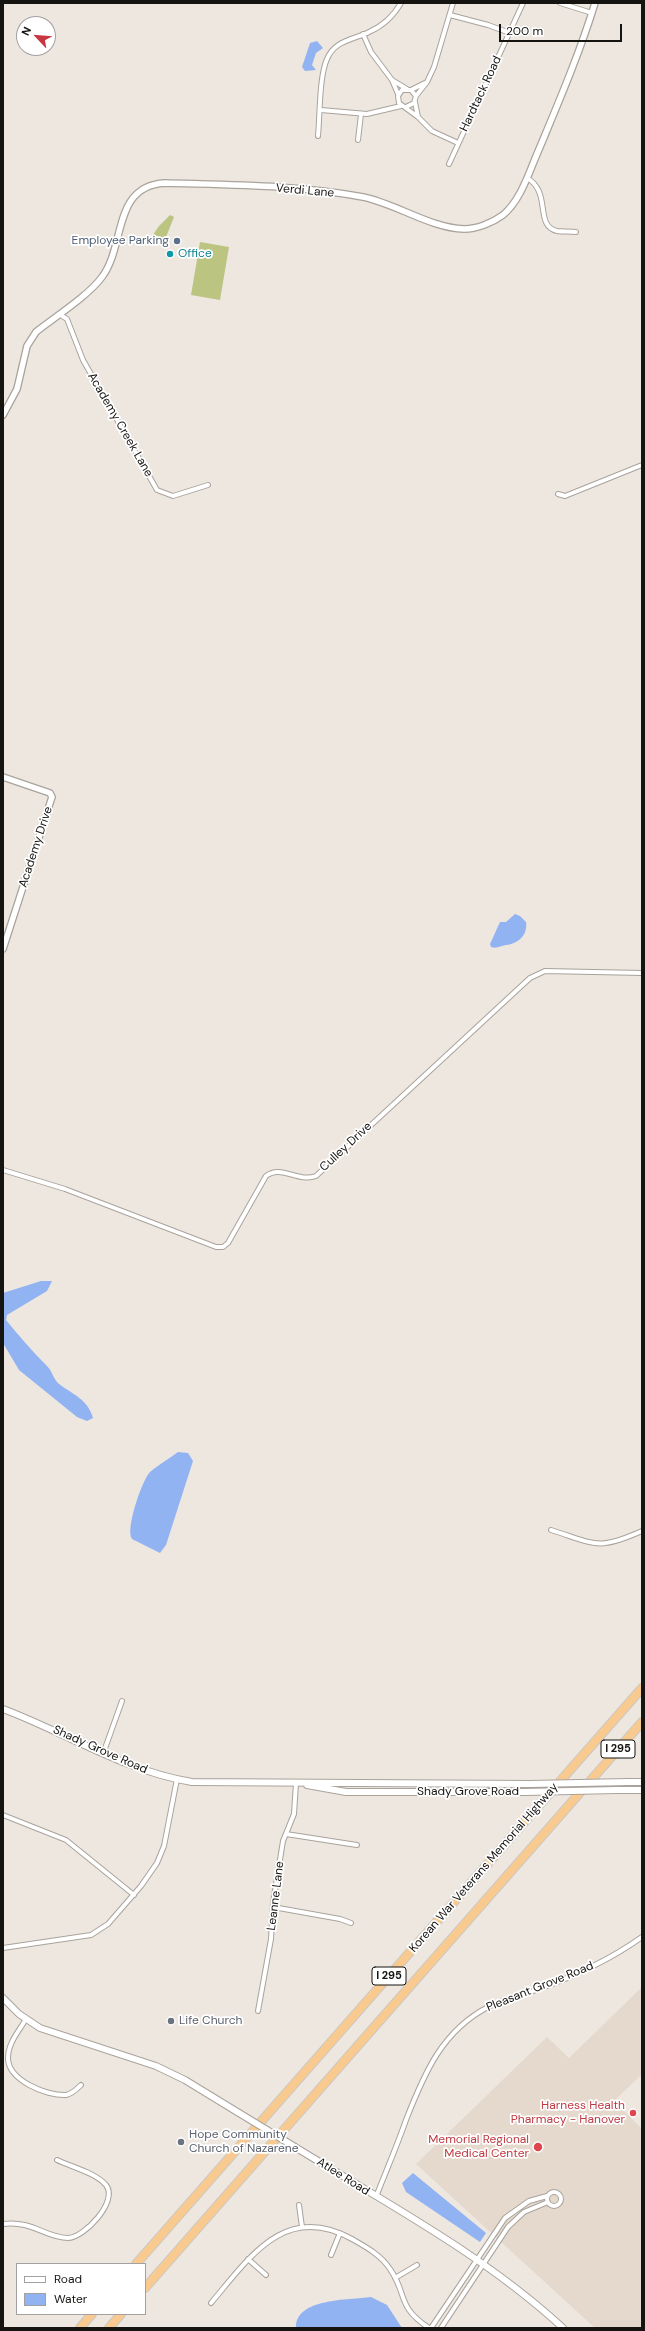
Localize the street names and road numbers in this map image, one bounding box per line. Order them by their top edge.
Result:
street label: Hardtack Road [457,54,505,134]
street label: Verdi Lane [275,181,335,201]
street label: Academy Creek Lane [84,370,156,480]
street label: Academy Drive [16,805,56,889]
street label: Culley Drive [317,1119,375,1175]
street label: Shady Grove Road [51,1723,149,1777]
road number: I 295 [601,1740,635,1758]
street label: Korean War Veterans Memorial Highway [406,1780,562,1956]
street label: Shady Grove Road [417,1785,519,1799]
street label: Leanne Lane [265,1861,287,1931]
street label: Pleasant Grove Road [484,1959,596,2015]
road number: I 295 [372,1967,406,1985]
street label: Atlee Road [314,2155,372,2199]

